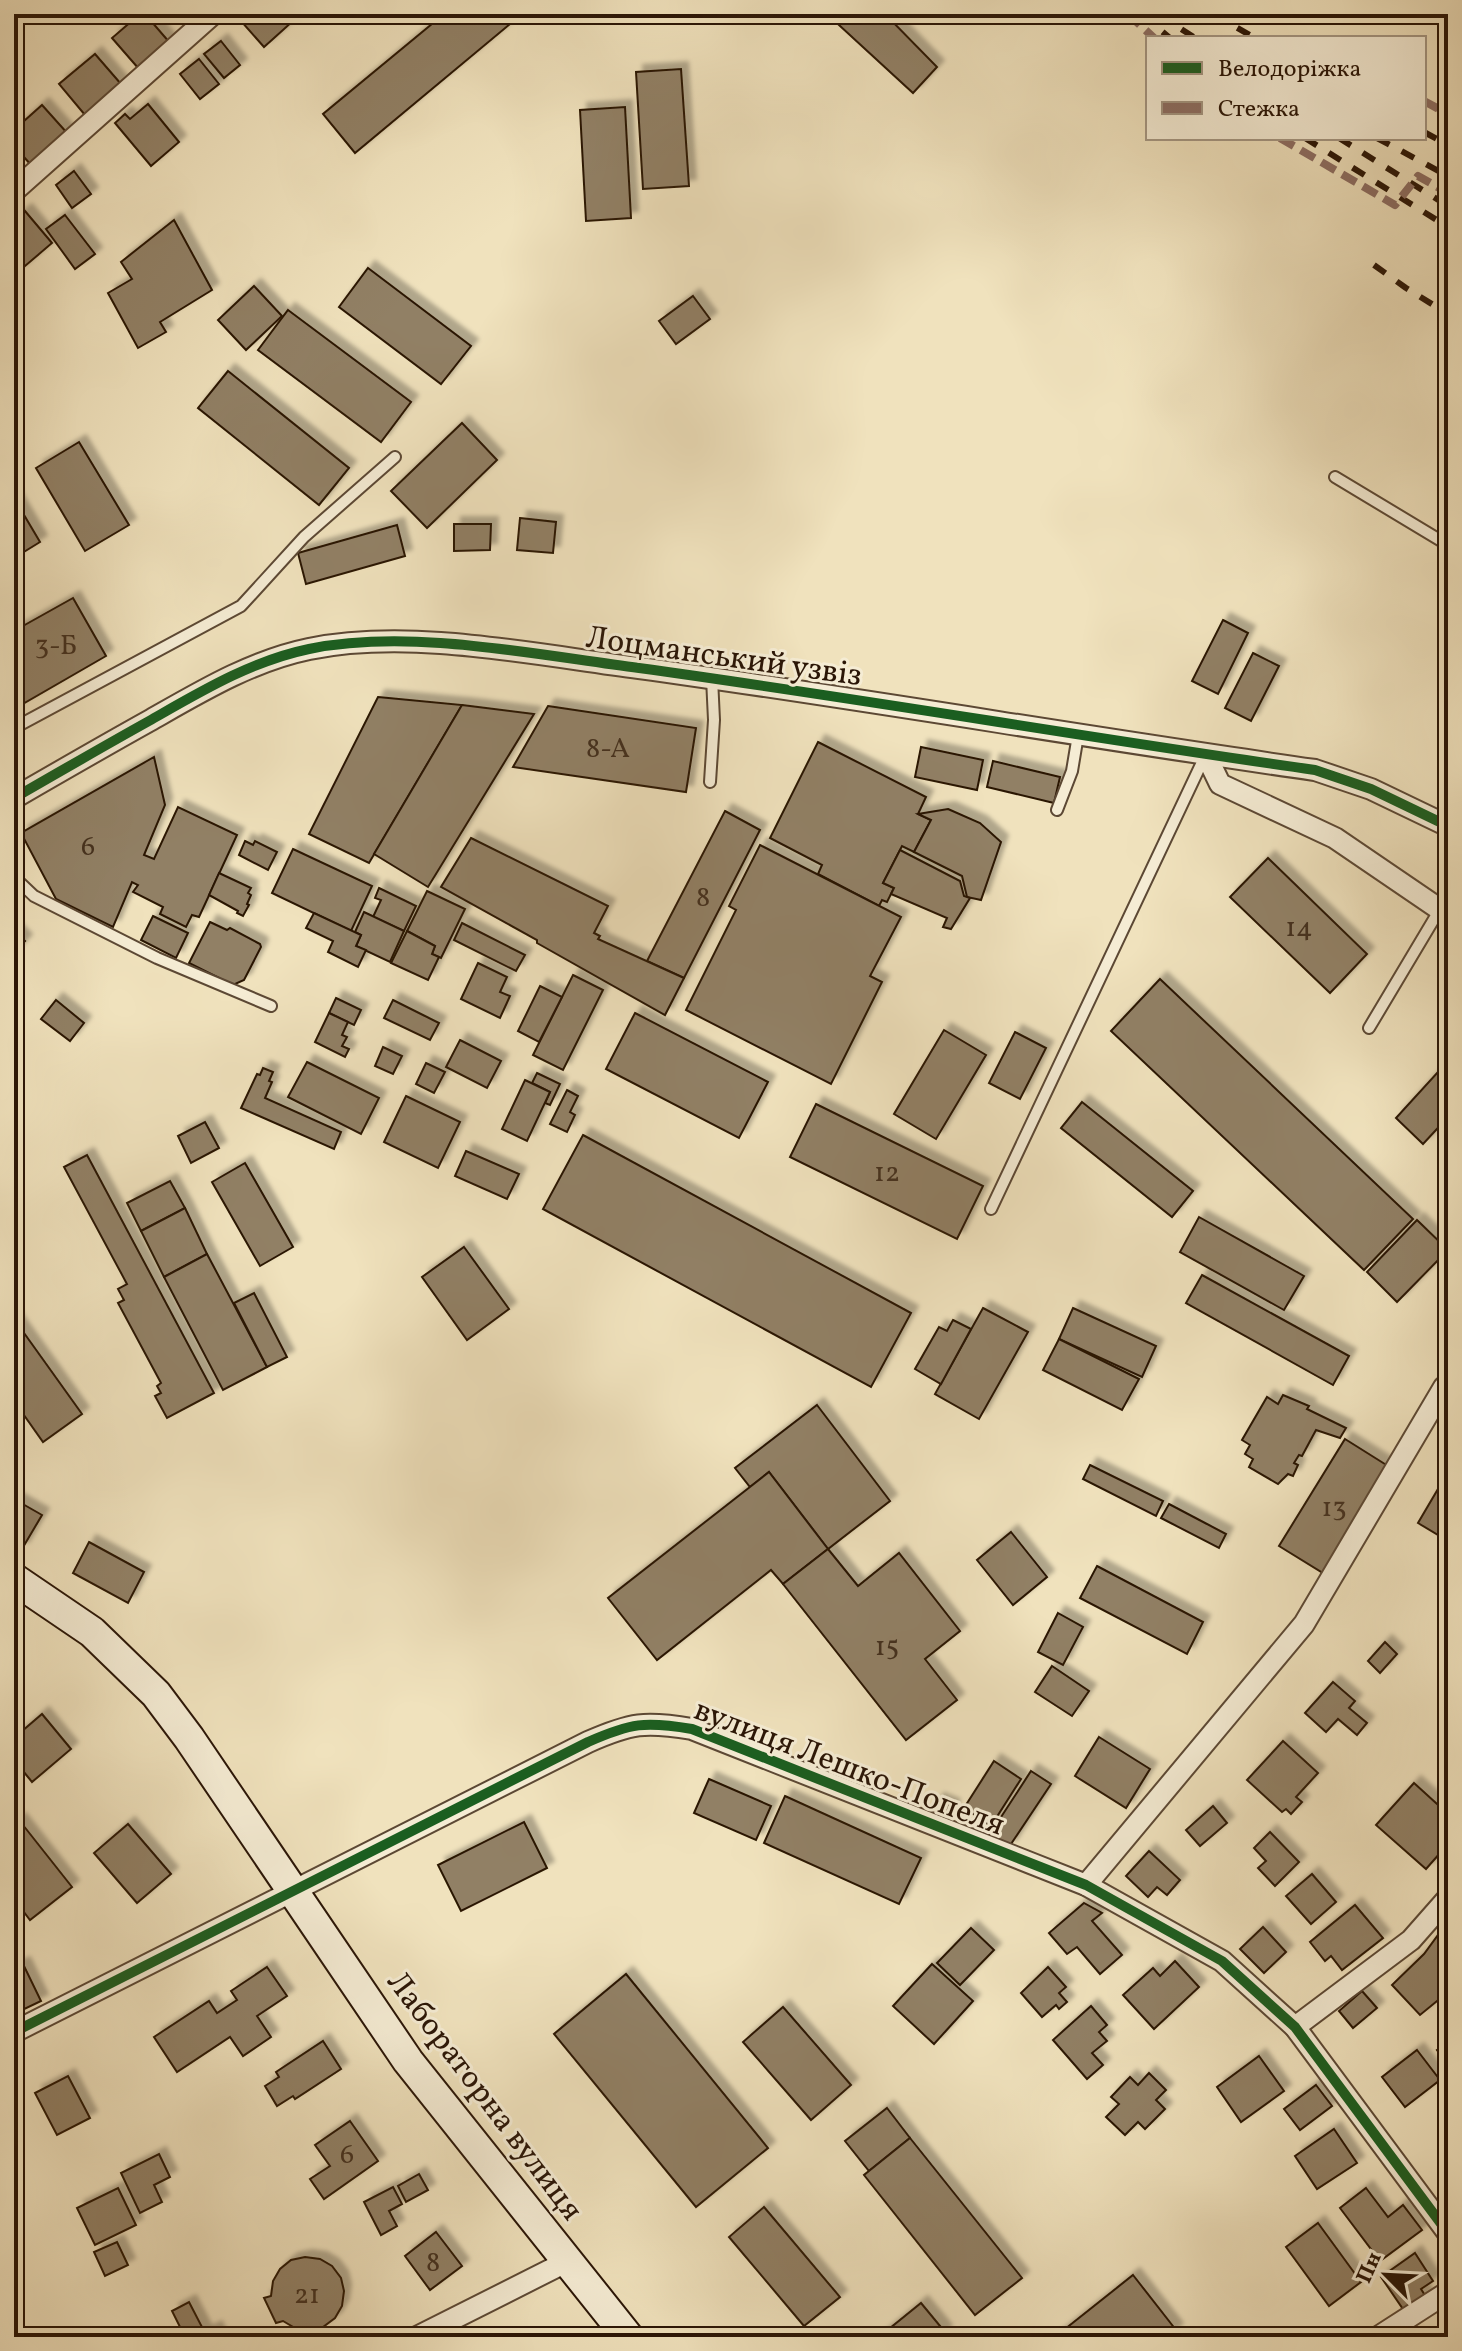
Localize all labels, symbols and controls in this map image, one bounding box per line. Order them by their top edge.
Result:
legend [1146,36,1426,140]
text: Велодоріжка [1218,53,1361,87]
text: Стежка [1218,93,1300,127]
street label: Лоцманський узвіз [583,617,864,699]
house number: 3-Б [35,627,77,666]
house number: 8-А [586,730,630,769]
house number: 6 [81,828,95,867]
house number: 8 [696,879,710,918]
house number: 14 [1285,909,1313,948]
house number: 12 [874,1154,900,1193]
house number: 13 [1321,1489,1347,1528]
house number: 15 [875,1628,899,1667]
street label: вулиця Лешко-Попеля [687,1689,1011,1848]
street label: Лабораторна вулиця [375,1963,592,2231]
house number: 6 [340,2136,354,2175]
north arrow [1346,2235,1426,2315]
house number: 8 [426,2244,440,2283]
text: Пн [1349,2247,1391,2288]
house number: 21 [294,2276,320,2315]

